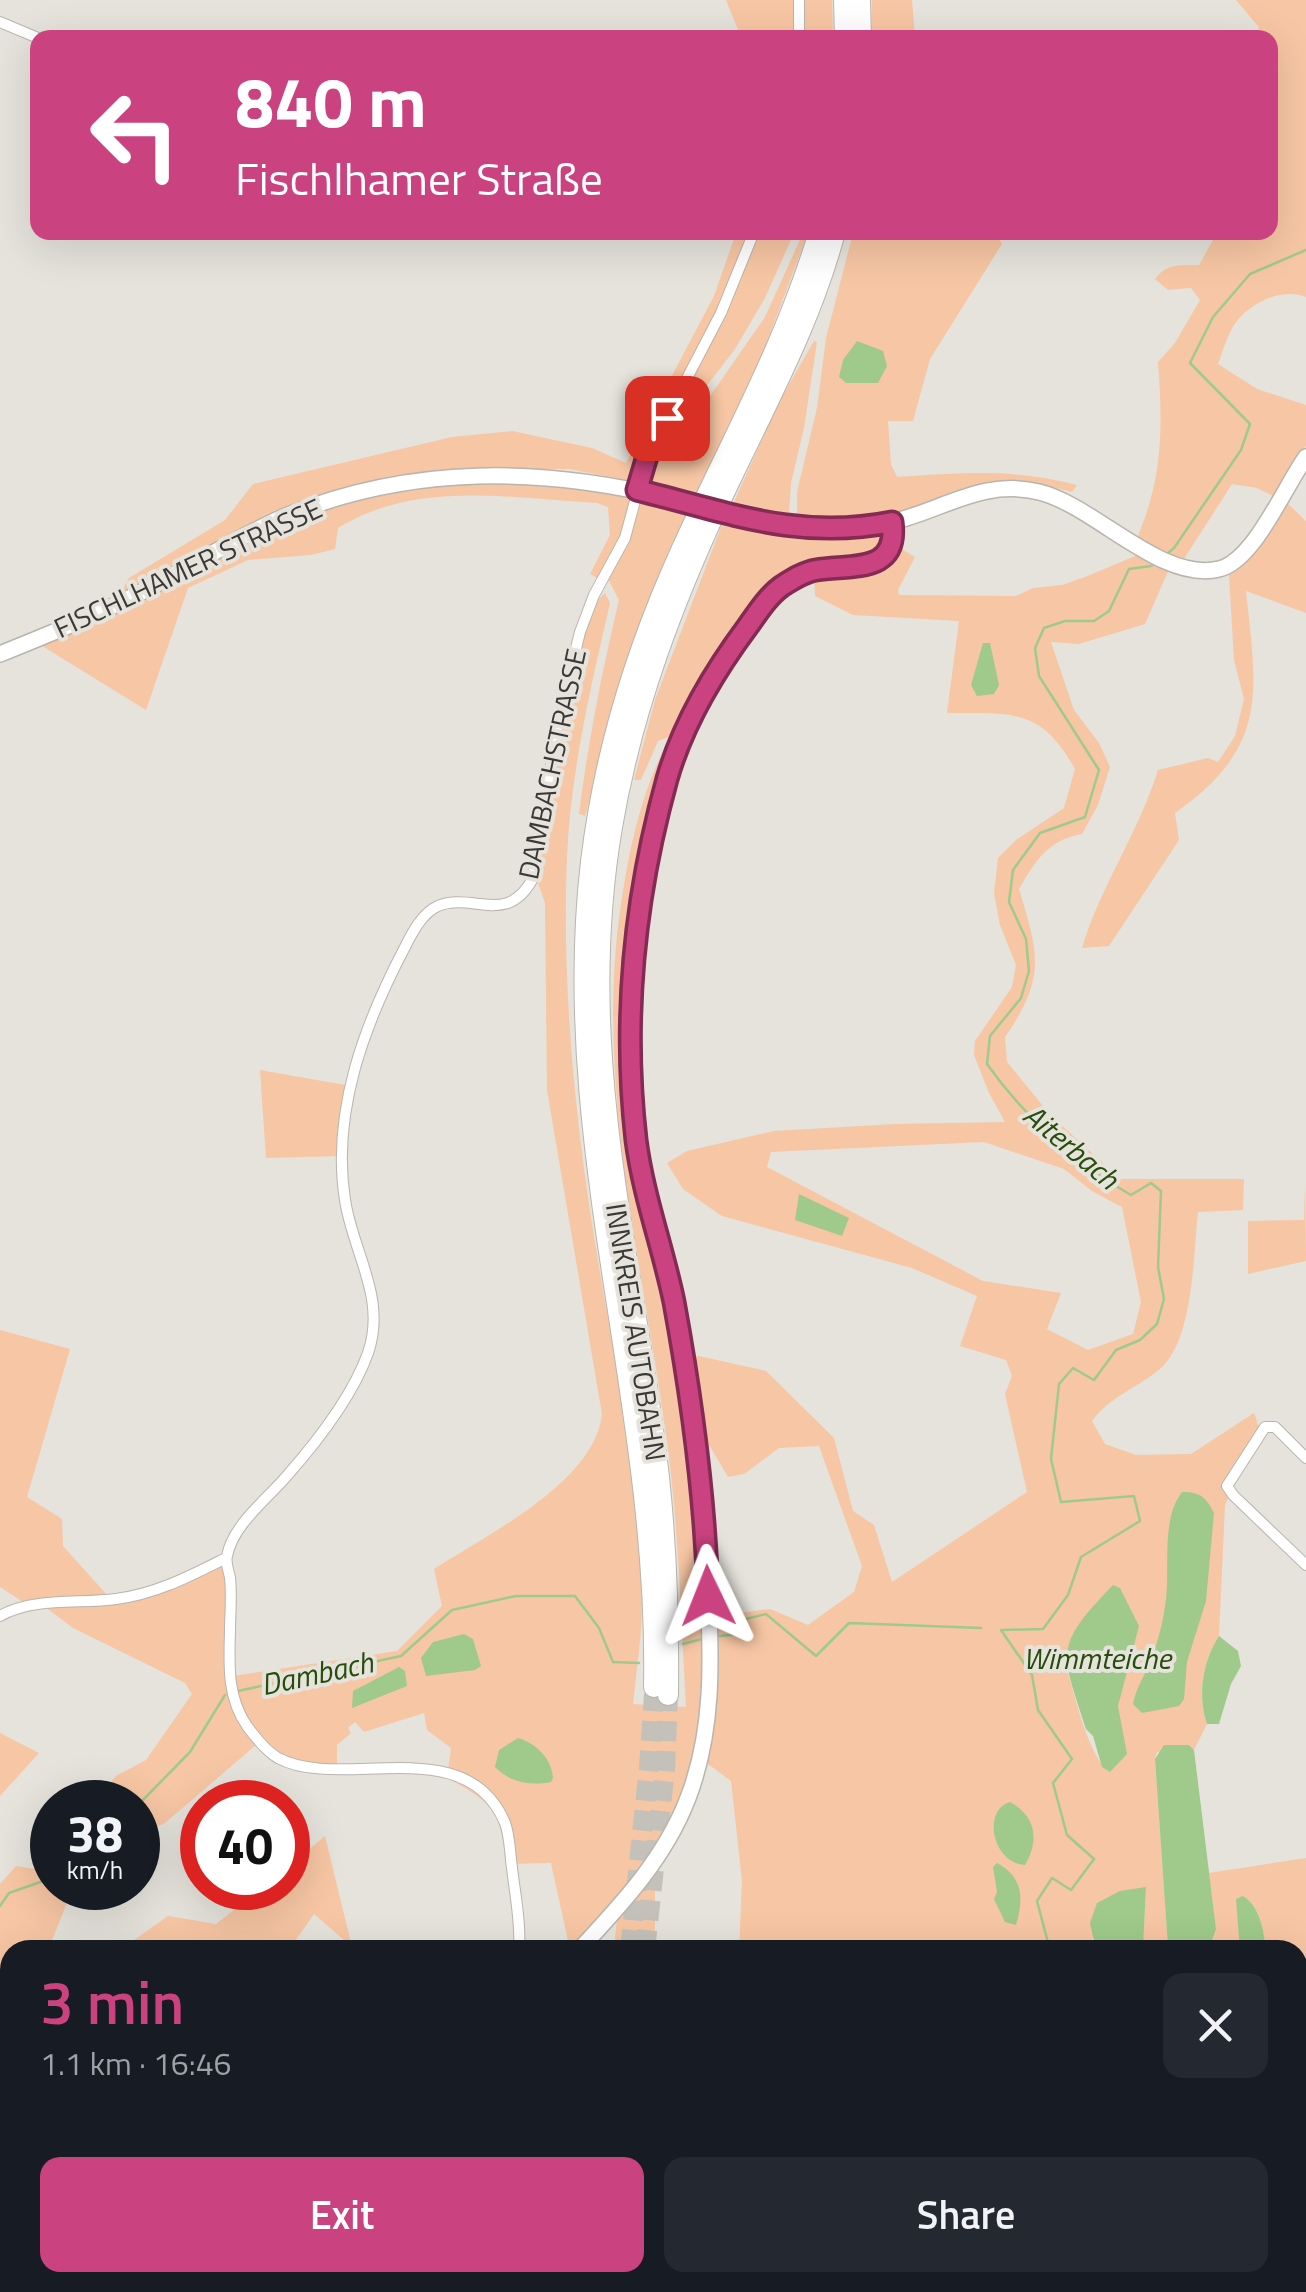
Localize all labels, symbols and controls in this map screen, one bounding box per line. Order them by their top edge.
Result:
text: 840 m [235,48,427,154]
icon: left [70,70,200,200]
text: Fischlhamer Straße [235,144,603,212]
pin [625,376,710,461]
icon: arrive [640,391,695,446]
street label: FISCHLHAMER STRASSE [47,486,329,649]
street label: DAMBACHSTRASSE [506,645,597,883]
water label: Aiterbach [1014,1092,1130,1201]
street label: INNKREIS AUTOBAHN [595,1200,678,1464]
position arrow [656,1544,760,1648]
water label: Wimmteiche [1023,1635,1173,1681]
water label: Dambach [256,1639,378,1707]
speed limit sign: 40 [180,1780,310,1910]
text: 38 [67,1795,123,1871]
text: km/h [67,1851,123,1889]
text: 3 min [40,1956,184,2047]
button: close [1163,1973,1268,2078]
text: 1.1 km · 16:46 [40,2039,232,2087]
button: Exit [40,2157,644,2272]
button: Share [664,2157,1268,2272]

